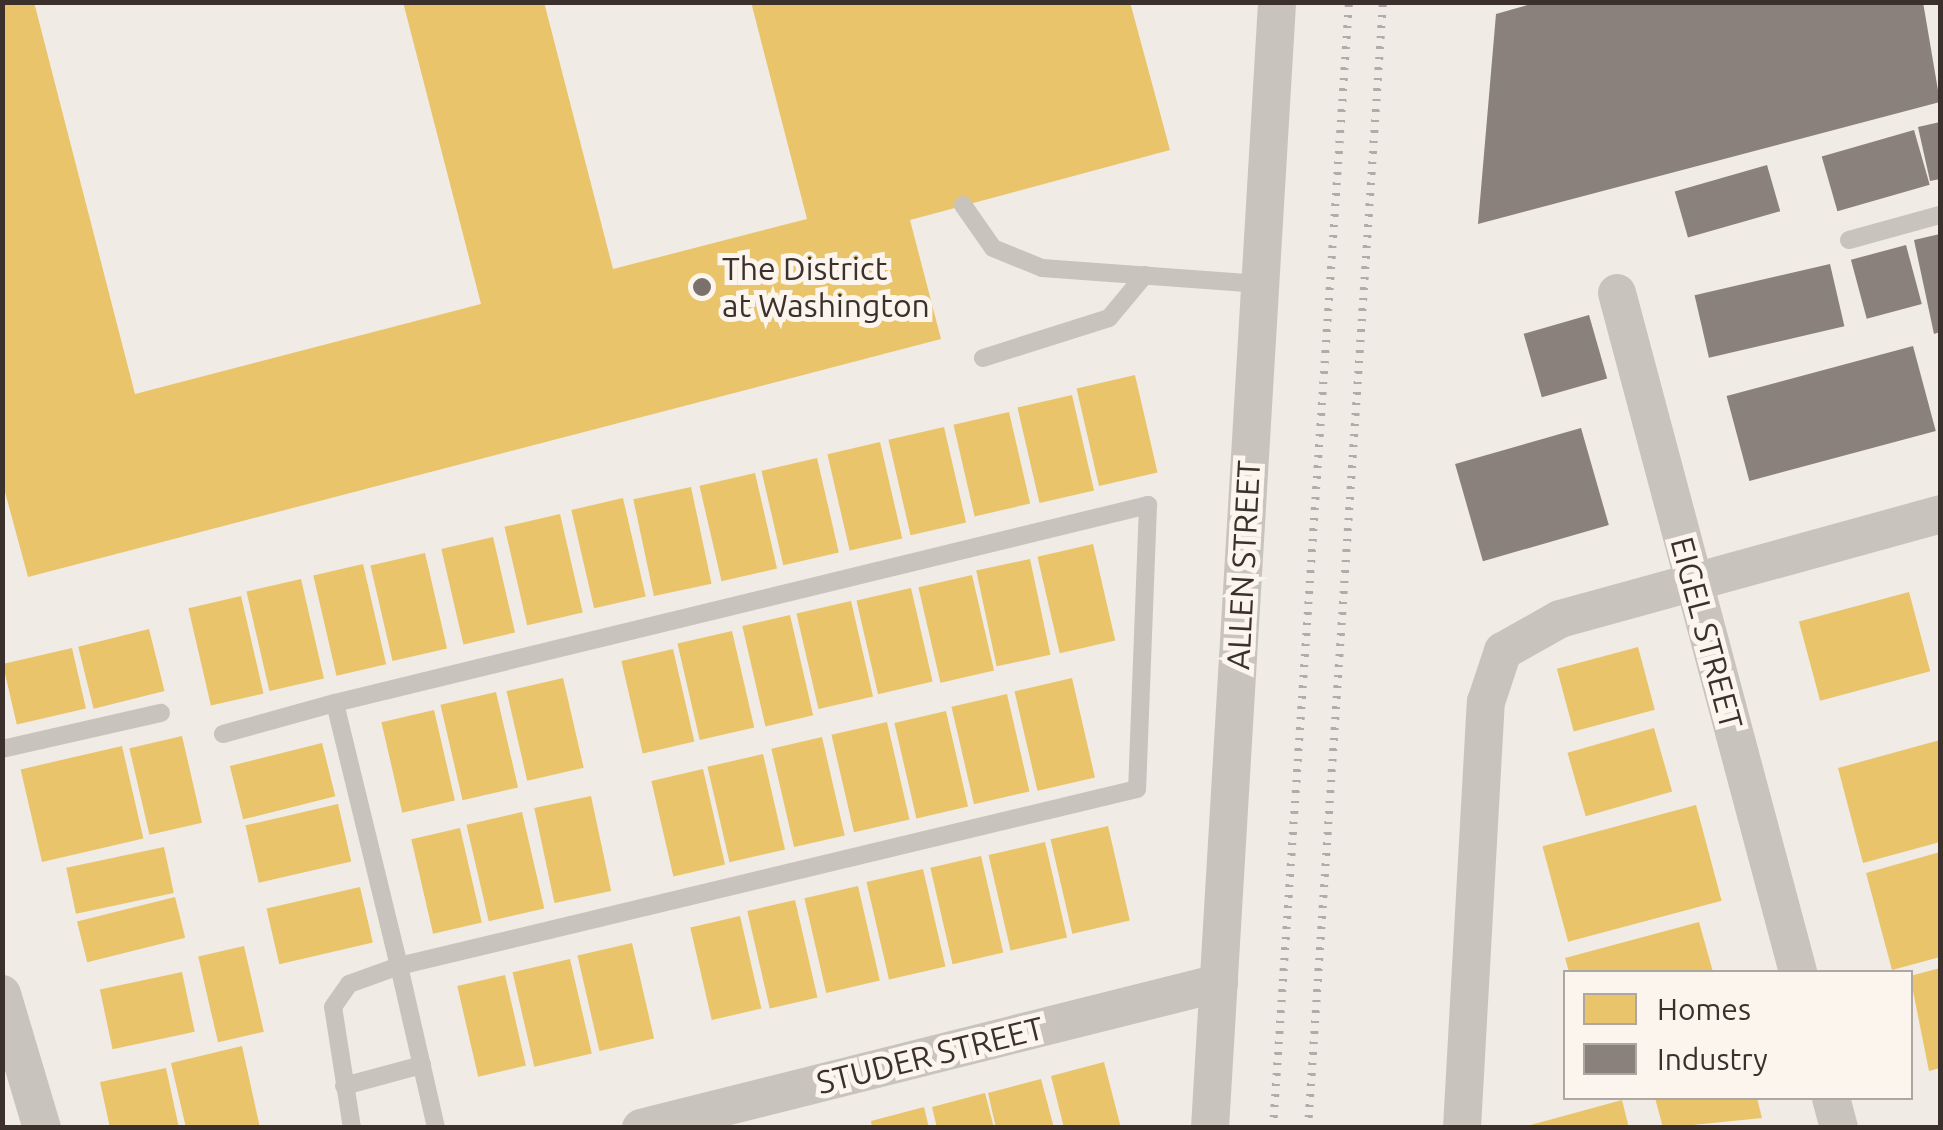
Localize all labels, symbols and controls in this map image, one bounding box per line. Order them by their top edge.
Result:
place label: The District at Washington [722,250,930,325]
marker: The District at Washington [691,276,713,298]
street label: ALLEN STREET [1218,459,1268,671]
street label: EIGEL STREET [1663,533,1751,733]
legend [1563,970,1913,1100]
text: Homes [1657,992,1751,1026]
street label: STUDER STREET [813,1008,1047,1102]
text: Industry [1657,1042,1768,1076]

